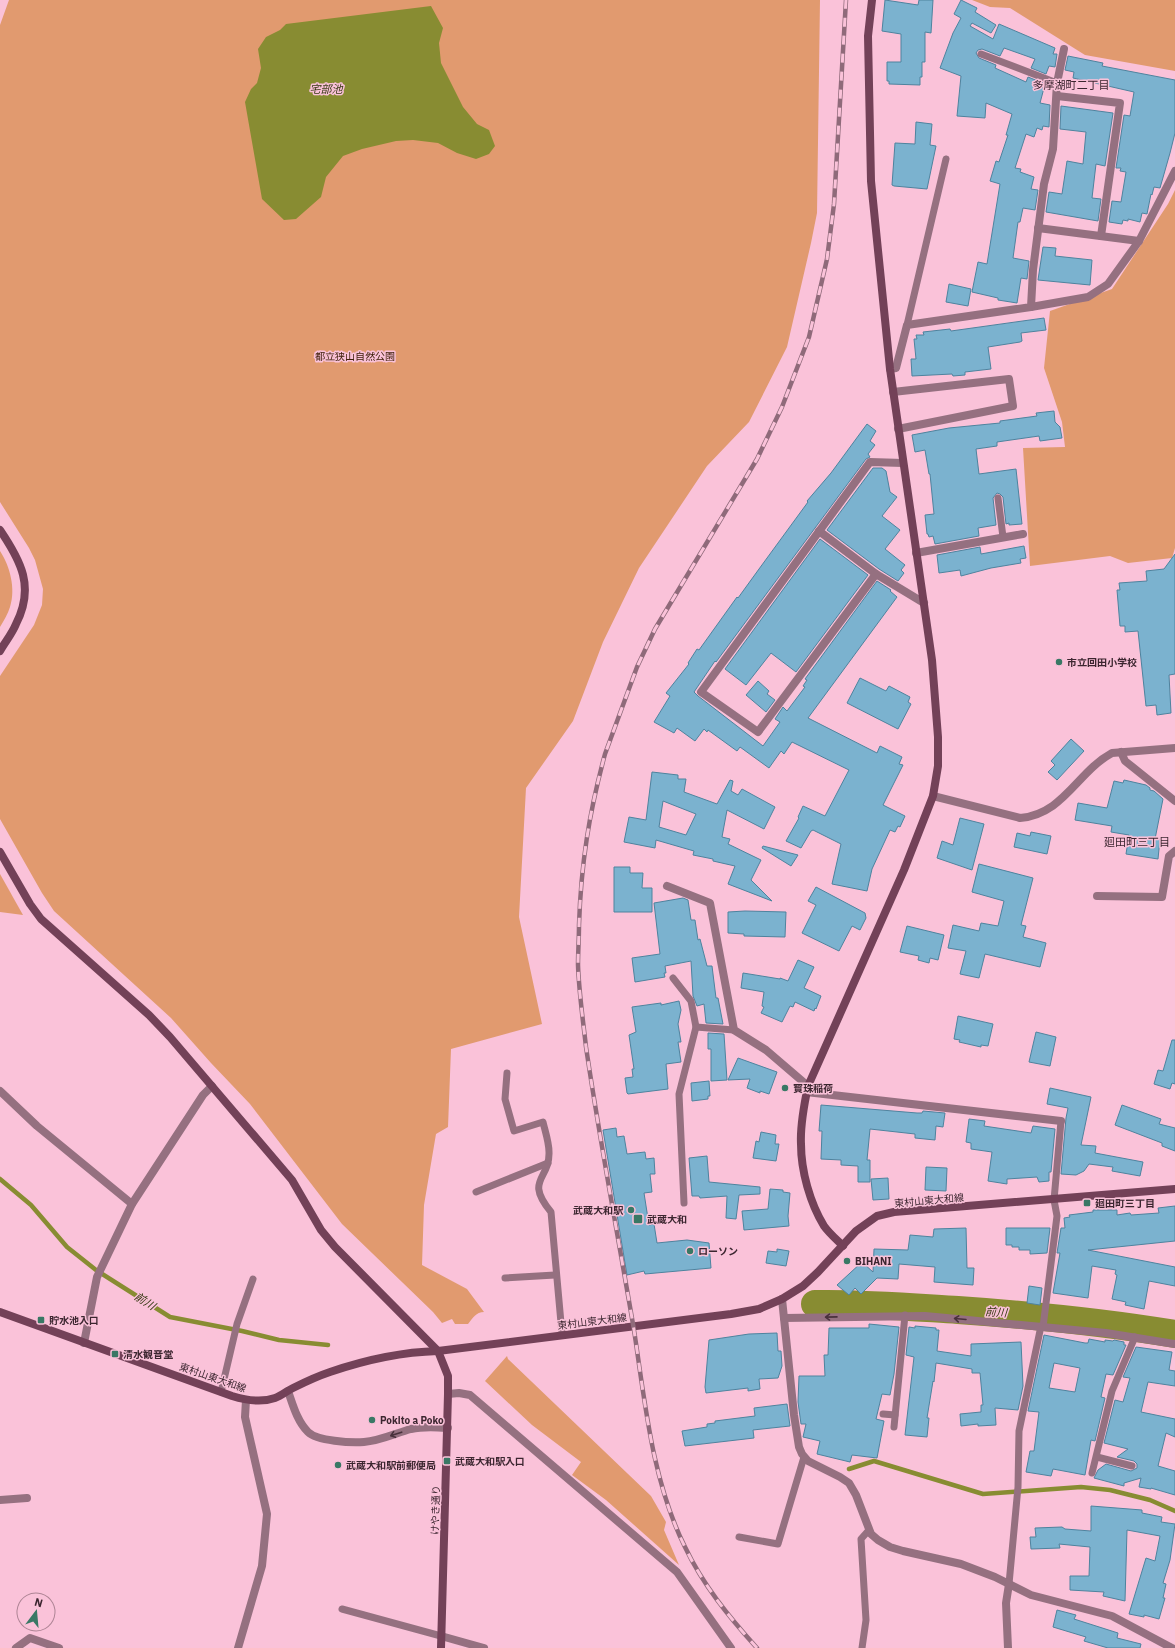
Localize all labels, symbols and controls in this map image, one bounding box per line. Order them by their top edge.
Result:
district label: 多摩湖町二丁目 [1033,78,1110,92]
water label: 宅部池 [310,82,343,96]
park label: 都立狭山自然公園 [315,350,395,363]
place label: 市立回田小学校 [1067,656,1137,669]
marker: 市立回田小学校 [1054,657,1064,667]
district label: 廻田町三丁目 [1104,835,1170,849]
place label: 寳珠稲荷 [793,1082,833,1095]
marker: 寳珠稲荷 [780,1083,790,1093]
street label: 東村山東大和線 [894,1191,964,1210]
place label: 廻田町三丁目 [1095,1197,1155,1210]
marker: 廻田町三丁目 [1082,1198,1092,1208]
place label: 武蔵大和駅 [573,1204,624,1217]
marker: 武蔵大和駅 [626,1205,636,1215]
marker: 武蔵大和 [632,1213,644,1225]
place label: 武蔵大和 [647,1213,687,1226]
place label: ローソン [698,1245,738,1258]
marker: ローソン [685,1246,695,1256]
place label: BIHANI [855,1255,892,1268]
marker: BIHANI [842,1256,852,1266]
water label: 前川 [132,1289,159,1313]
water label: 前川 [985,1304,1008,1320]
street label: 東村山東大和線 [557,1311,628,1332]
place label: 貯水池入口 [49,1314,99,1327]
one-way arrow [825,1314,838,1321]
marker: 貯水池入口 [36,1315,46,1325]
one-way arrow [954,1315,967,1322]
place label: 清水観音堂 [123,1348,173,1361]
marker: 清水観音堂 [110,1349,120,1359]
street label: 東村山東大和線 [178,1360,248,1395]
place label: Pokito a Poko [380,1414,444,1427]
marker: Pokito a Poko [367,1415,377,1425]
one-way arrow [390,1431,403,1438]
place label: 武蔵大和駅入口 [455,1455,525,1468]
marker: 武蔵大和駅入口 [442,1456,452,1466]
place label: 武蔵大和駅前郵便局 [346,1459,436,1472]
marker: 武蔵大和駅前郵便局 [333,1460,343,1470]
street label: けやき通り [428,1485,443,1535]
north arrow [16,1592,56,1632]
text: N [33,1595,45,1610]

